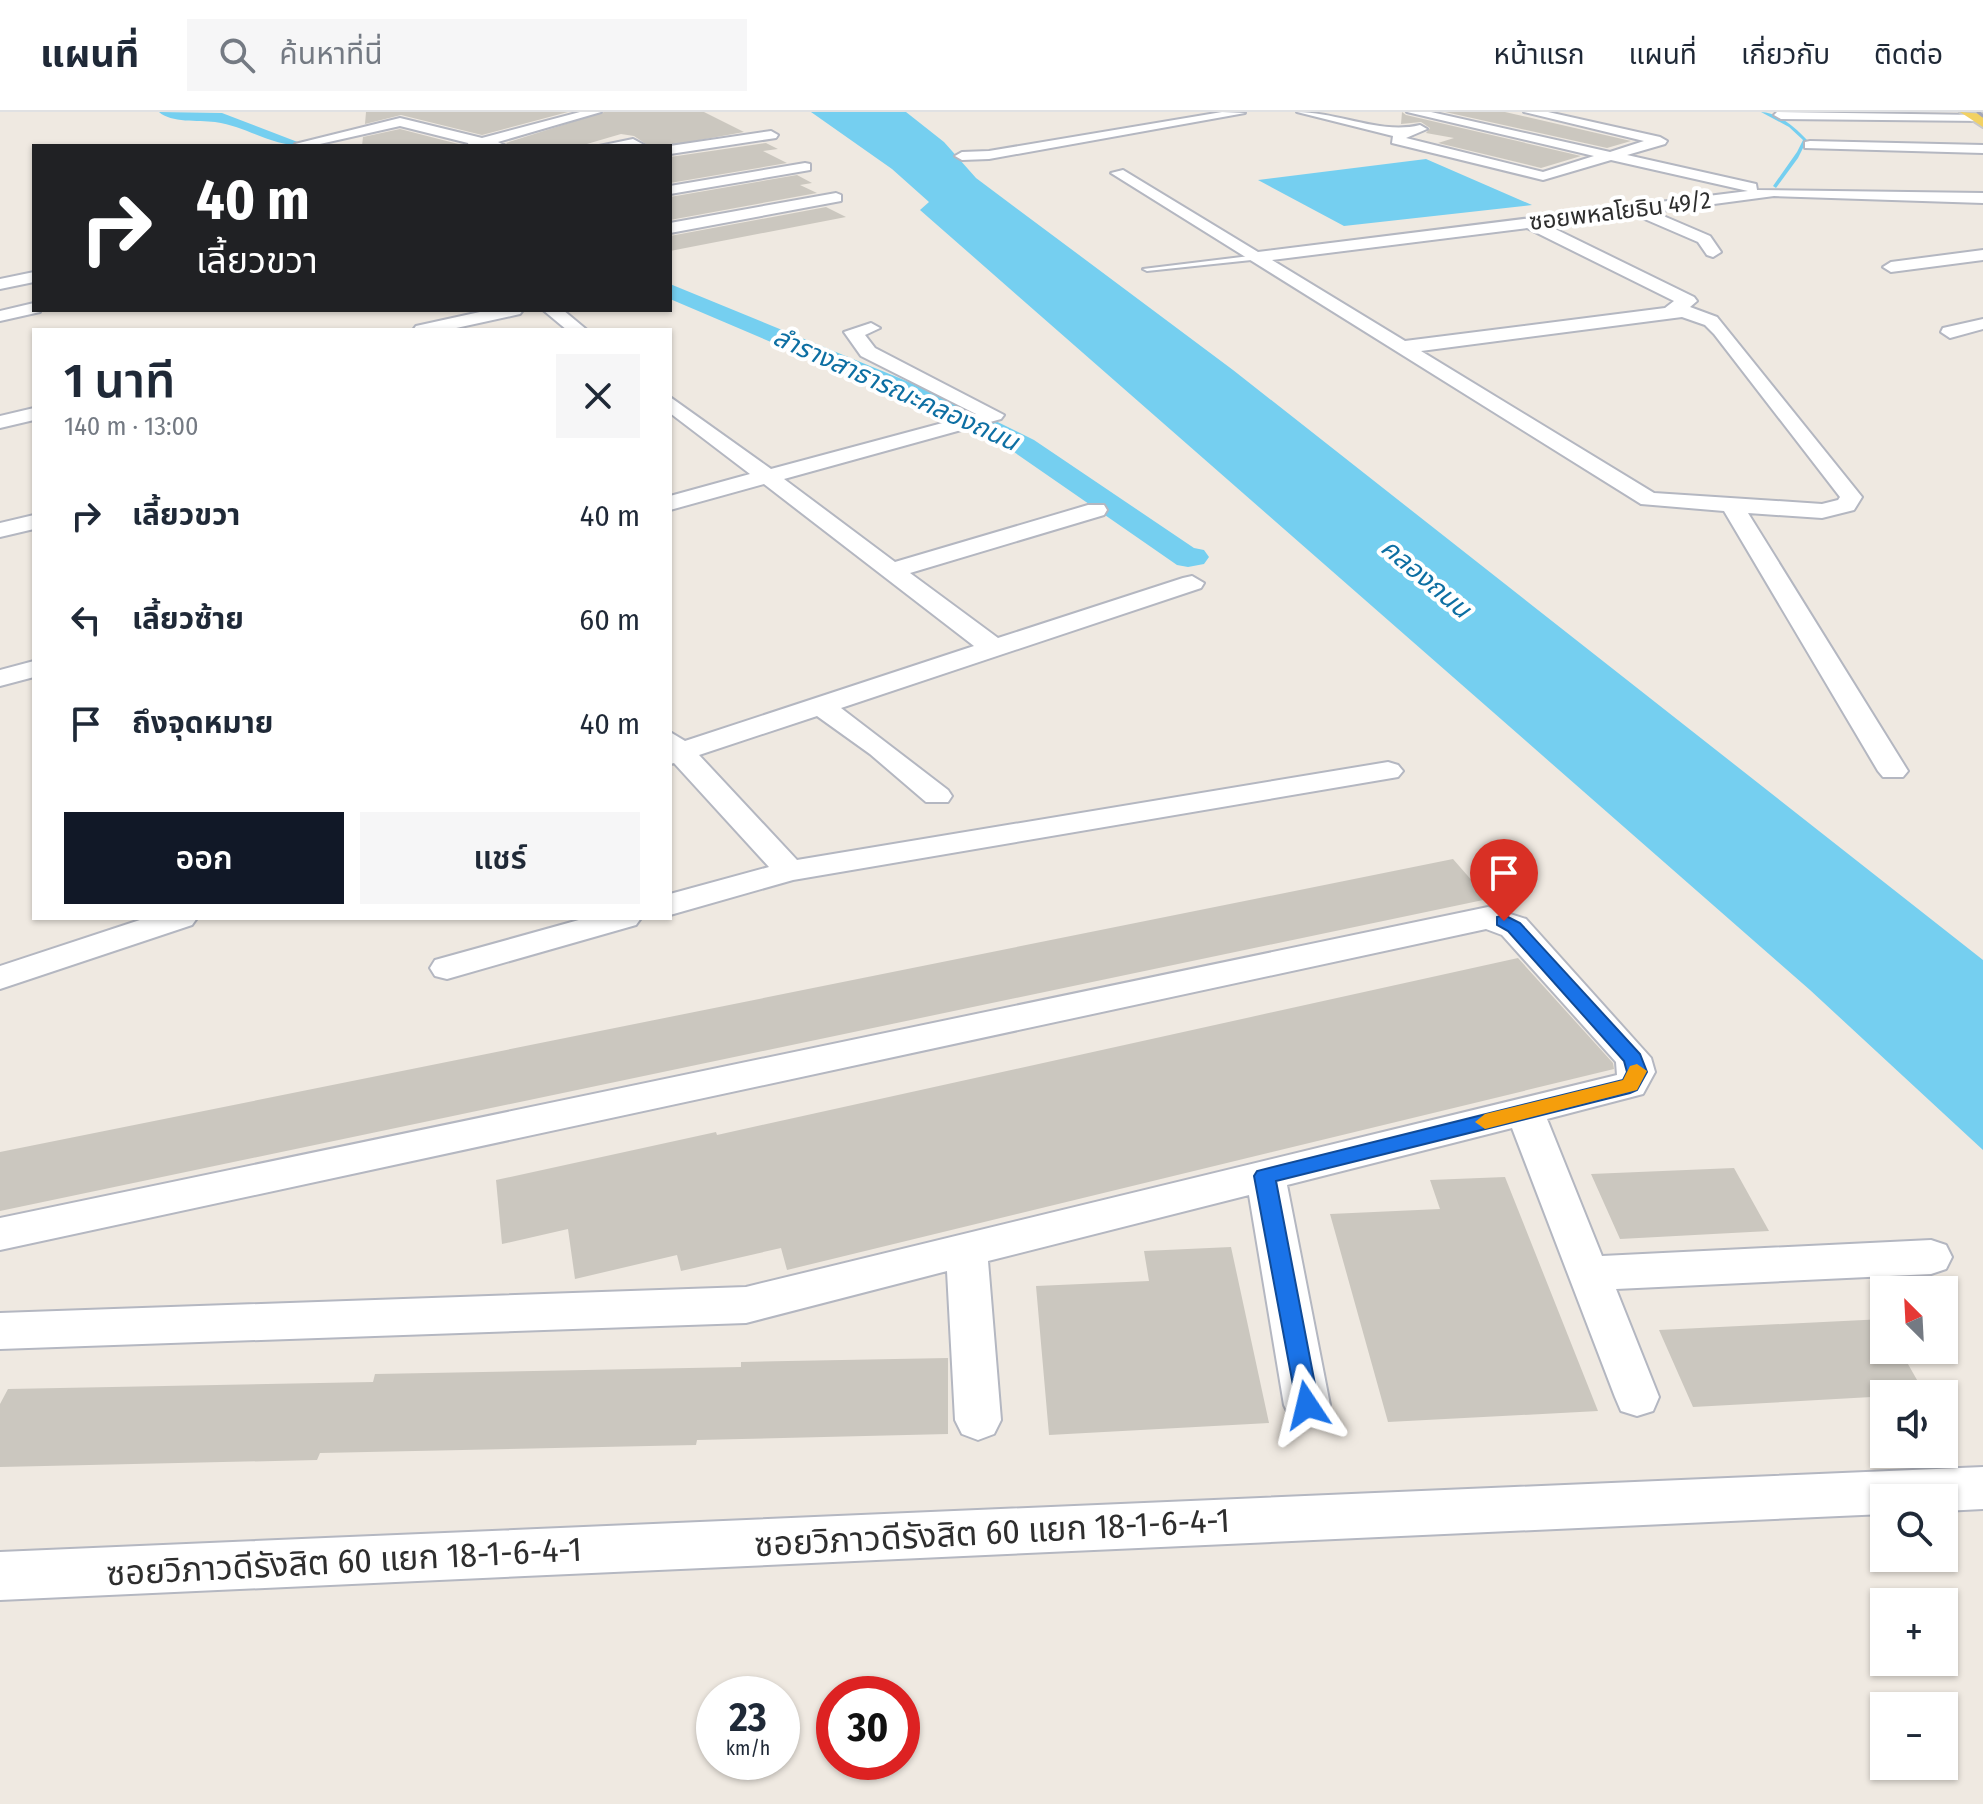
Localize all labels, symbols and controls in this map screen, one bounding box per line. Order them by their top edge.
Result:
search box [187,19,747,91]
text: แผนที่ [40,31,139,77]
icon: search [215,33,259,77]
text: ค้นหาที่นี่ [279,36,383,72]
text: หน้าแรก [1494,38,1585,71]
text: แผนที่ [1629,38,1697,71]
text: เกี่ยวกับ [1741,38,1830,71]
text: ติดต่อ [1874,38,1943,71]
text: 40 m [196,167,310,234]
icon: right [64,176,168,280]
street label: ซอยพหลโยธิน 49/2 [1528,186,1712,236]
text: เลี้ยวขวา [196,239,318,283]
water label: ลำรางสาธารณะคลองถนน [768,321,1025,458]
text: 1 นาที [64,352,175,410]
button: close [556,354,640,438]
text: 140 m · 13:00 [64,411,199,442]
icon: right [64,494,108,538]
text: เลี้ยวขวา [132,497,240,533]
text: 40 m [580,498,640,534]
water label: คลองถนน [1375,532,1478,626]
icon: left [64,598,108,642]
text: เลี้ยวซ้าย [132,601,244,637]
text: 60 m [579,602,640,638]
icon: arrive [64,702,108,746]
text: ถึงจุดหมาย [132,705,273,741]
text: 40 m [580,706,640,742]
button: ออก [64,812,344,904]
button: แชร์ [360,812,640,904]
pin [1470,839,1538,921]
icon: arrive [1482,851,1526,895]
north arrow [1870,1276,1958,1364]
map controls [1870,1276,1958,1780]
position arrow [1265,1363,1349,1447]
button: sound [1870,1380,1958,1468]
button: search [1870,1484,1958,1572]
street label: ซอยวิภาวดีรังสิต 60 แยก 18-1-6-4-1 [753,1500,1231,1565]
street label: ซอยวิภาวดีรังสิต 60 แยก 18-1-6-4-1 [105,1529,583,1594]
button: + [1870,1588,1958,1676]
speed limit sign: 30 [816,1676,920,1780]
button: − [1870,1692,1958,1780]
text: 23 [729,1694,767,1742]
text: km/h [726,1736,770,1760]

